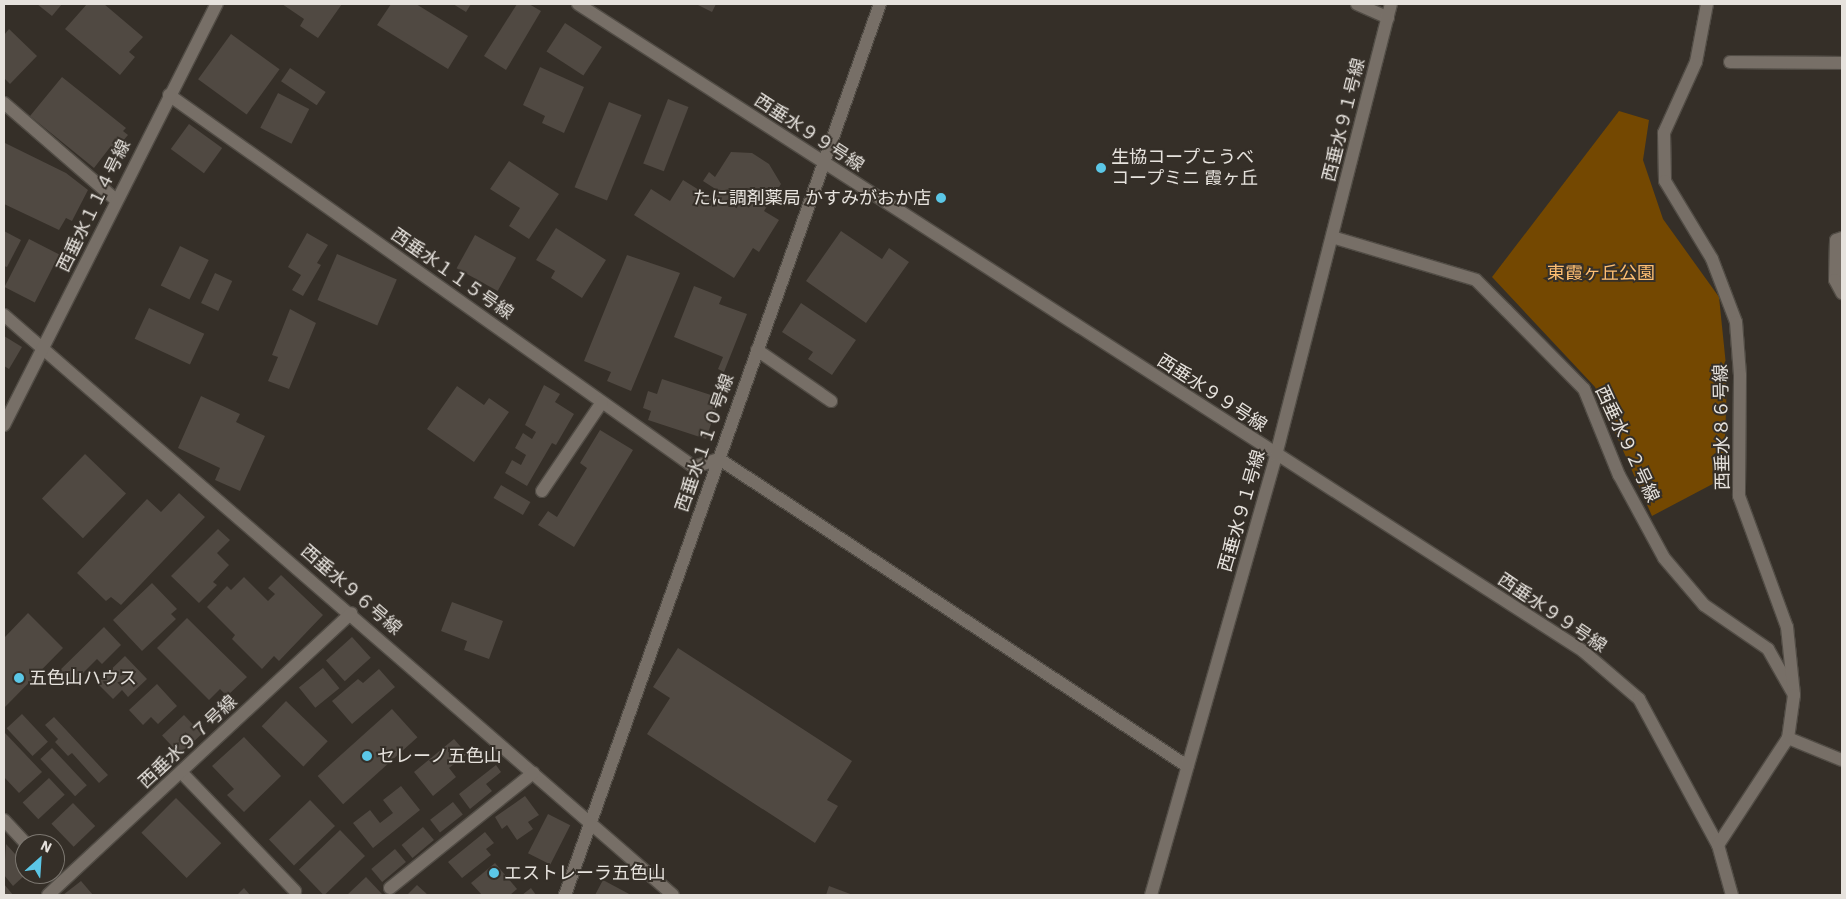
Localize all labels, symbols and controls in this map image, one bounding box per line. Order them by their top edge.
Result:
street label: 西垂水９１号線 [1318,56,1370,184]
street label: 西垂水９９号線 [750,90,868,176]
street label: 西垂水１１４号線 [53,137,135,275]
place label: 生協コープこうべ コープミニ 霞ヶ丘 [1111,147,1259,190]
marker: 生協コープこうべ コープミニ 霞ヶ丘 [1095,162,1107,174]
place label: たに調剤薬局 かすみがおか店 [693,187,931,209]
marker: たに調剤薬局 かすみがおか店 [935,192,947,204]
street label: 西垂水１１５号線 [387,224,517,324]
park label: 東霞ヶ丘公園 [1547,262,1655,284]
street label: 西垂水９９号線 [1153,350,1271,436]
street label: 西垂水８６号線 [1710,364,1734,490]
street label: 西垂水１１０号線 [671,371,739,515]
street label: 西垂水９２号線 [1591,382,1663,506]
street label: 西垂水９１号線 [1214,447,1270,575]
street label: 西垂水９６号線 [296,541,406,639]
street label: 西垂水９９号線 [1494,569,1610,657]
place label: 五色山ハウス [29,667,137,689]
marker: 五色山ハウス [13,672,25,684]
street label: 西垂水９７号線 [135,691,241,793]
place label: セレーノ五色山 [377,745,503,767]
marker: セレーノ五色山 [361,750,373,762]
north arrow [15,834,65,884]
text: N [38,836,55,857]
place label: エストレーラ五色山 [504,862,666,884]
marker: エストレーラ五色山 [488,867,500,879]

